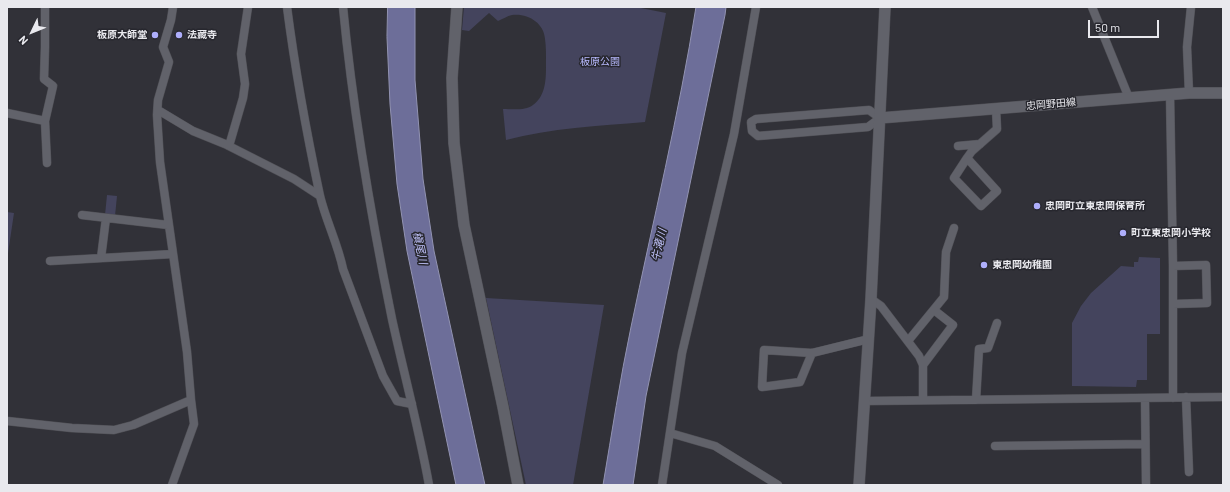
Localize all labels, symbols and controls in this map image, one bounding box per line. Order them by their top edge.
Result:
north arrow [12,12,52,52]
scale bar [1090,12,1161,38]
text: 50 m [1095,20,1120,34]
place label: 板原大師堂 [97,29,147,41]
place label: 法藏寺 [187,29,217,41]
marker: 板原大師堂 [150,30,160,40]
marker: 法藏寺 [174,30,184,40]
text: N [16,33,30,48]
park label: 板原公園 [580,56,620,68]
street label: 忠岡野田線 [1026,96,1076,112]
place label: 忠岡町立東忠岡保育所 [1045,200,1145,212]
marker: 忠岡町立東忠岡保育所 [1032,201,1042,211]
water label: 牛滝川 [649,227,669,263]
place label: 町立東忠岡小学校 [1131,227,1211,239]
marker: 町立東忠岡小学校 [1118,228,1128,238]
water label: 槇尾川 [410,230,430,266]
place label: 東忠岡幼稚園 [992,259,1052,271]
marker: 東忠岡幼稚園 [979,260,989,270]

